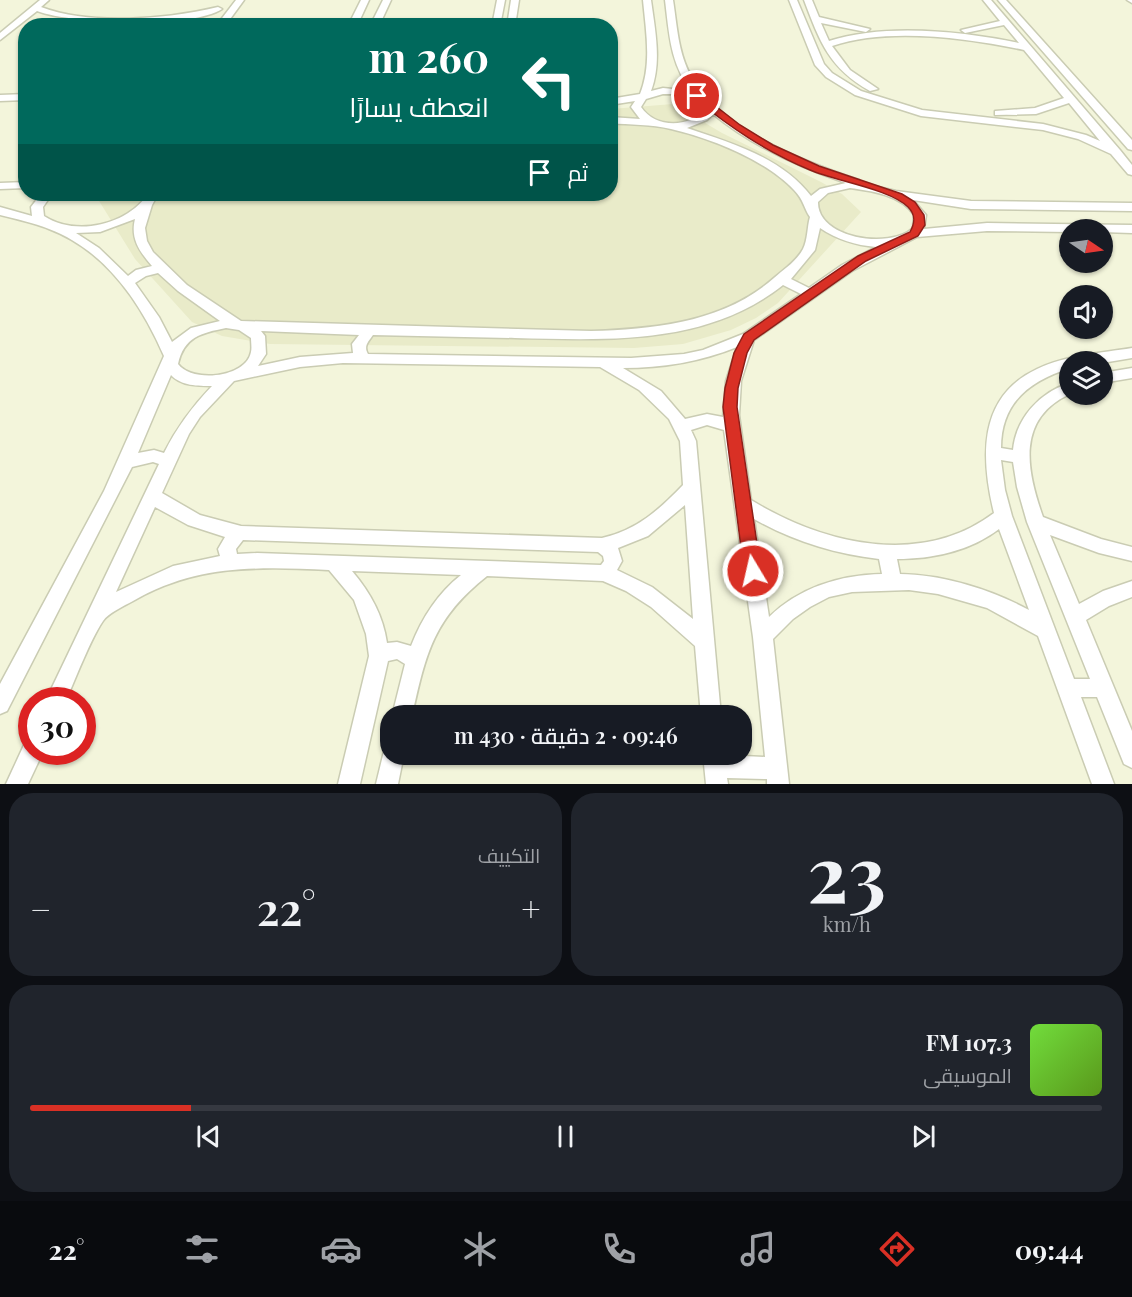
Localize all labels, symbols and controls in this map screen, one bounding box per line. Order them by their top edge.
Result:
text: 260 m [369,28,489,84]
icon: left [510,42,588,120]
pin [671,70,722,121]
icon: arrive [680,79,713,112]
text: انعطف يسارًا [349,88,489,124]
icon: arrive [523,156,556,189]
text: ثم [568,157,588,187]
north arrow [1059,219,1113,273]
map controls [1059,219,1113,405]
button: sound [1059,285,1113,339]
button: layers [1059,351,1113,405]
position arrow [721,539,785,603]
speed limit sign: 30 [18,687,96,765]
text: 09:46 · 2 دقيقة · 430 m [454,720,678,750]
text: 23 [807,819,886,923]
text: التكييف [478,841,541,868]
text: 22° [257,877,316,937]
text: − [30,886,51,930]
text: + [521,886,541,930]
text: km/h [823,910,871,937]
text: 107.3 FM [926,1027,1012,1057]
text: الموسيقى [923,1061,1012,1088]
icon: previous [192,1120,225,1153]
icon: pause [549,1120,582,1153]
icon: next [907,1120,940,1153]
icon: filters [181,1228,223,1270]
icon: car [320,1228,362,1270]
icon: climate [459,1228,501,1270]
icon: phone [598,1228,640,1270]
icon: music [737,1228,779,1270]
icon: directions [876,1228,918,1270]
text: 22° [49,1231,85,1267]
text: 09:44 [1015,1231,1084,1267]

